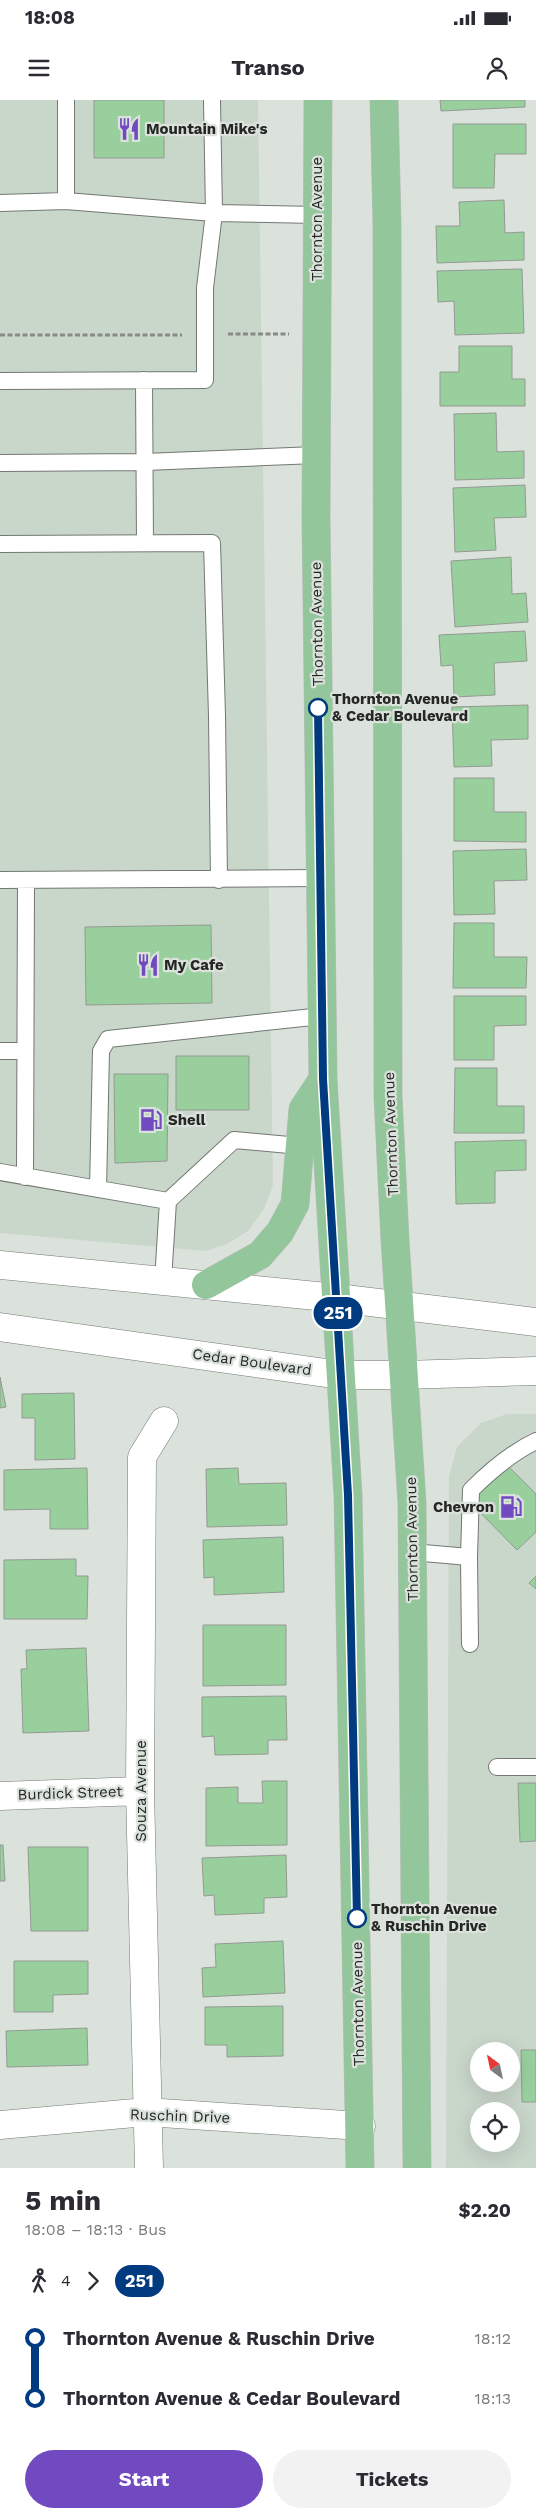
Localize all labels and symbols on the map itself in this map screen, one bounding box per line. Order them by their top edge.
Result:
restaurant icon: Mountain Mike's [116,116,142,142]
place label: Mountain Mike's [146,120,267,138]
street label: Thornton Avenue [308,157,326,281]
street label: Thornton Avenue [307,562,327,686]
place label: Thornton Avenue & Cedar Boulevard [332,690,468,725]
marker: Thornton Avenue & Cedar Boulevard [308,698,328,718]
restaurant icon: My Cafe [135,952,161,978]
place label: My Cafe [164,956,224,974]
street label: Thornton Avenue [380,1071,402,1197]
fuel station icon: Shell [138,1107,164,1133]
place label: Shell [168,1111,206,1129]
line badge: 251 [309,1297,367,1329]
street label: Cedar Boulevard [191,1345,313,1379]
street label: Thornton Avenue [402,1477,422,1601]
fuel station icon: Chevron [498,1494,524,1520]
place label: Chevron [433,1498,494,1516]
street label: Souza Avenue [132,1740,150,1842]
street label: Burdick Street [17,1782,124,1804]
place label: Thornton Avenue & Ruschin Drive [371,1900,497,1935]
marker: Thornton Avenue & Ruschin Drive [347,1908,367,1928]
street label: Thornton Avenue [348,1942,368,2066]
north arrow [470,2042,520,2092]
street label: Ruschin Drive [130,2105,230,2127]

